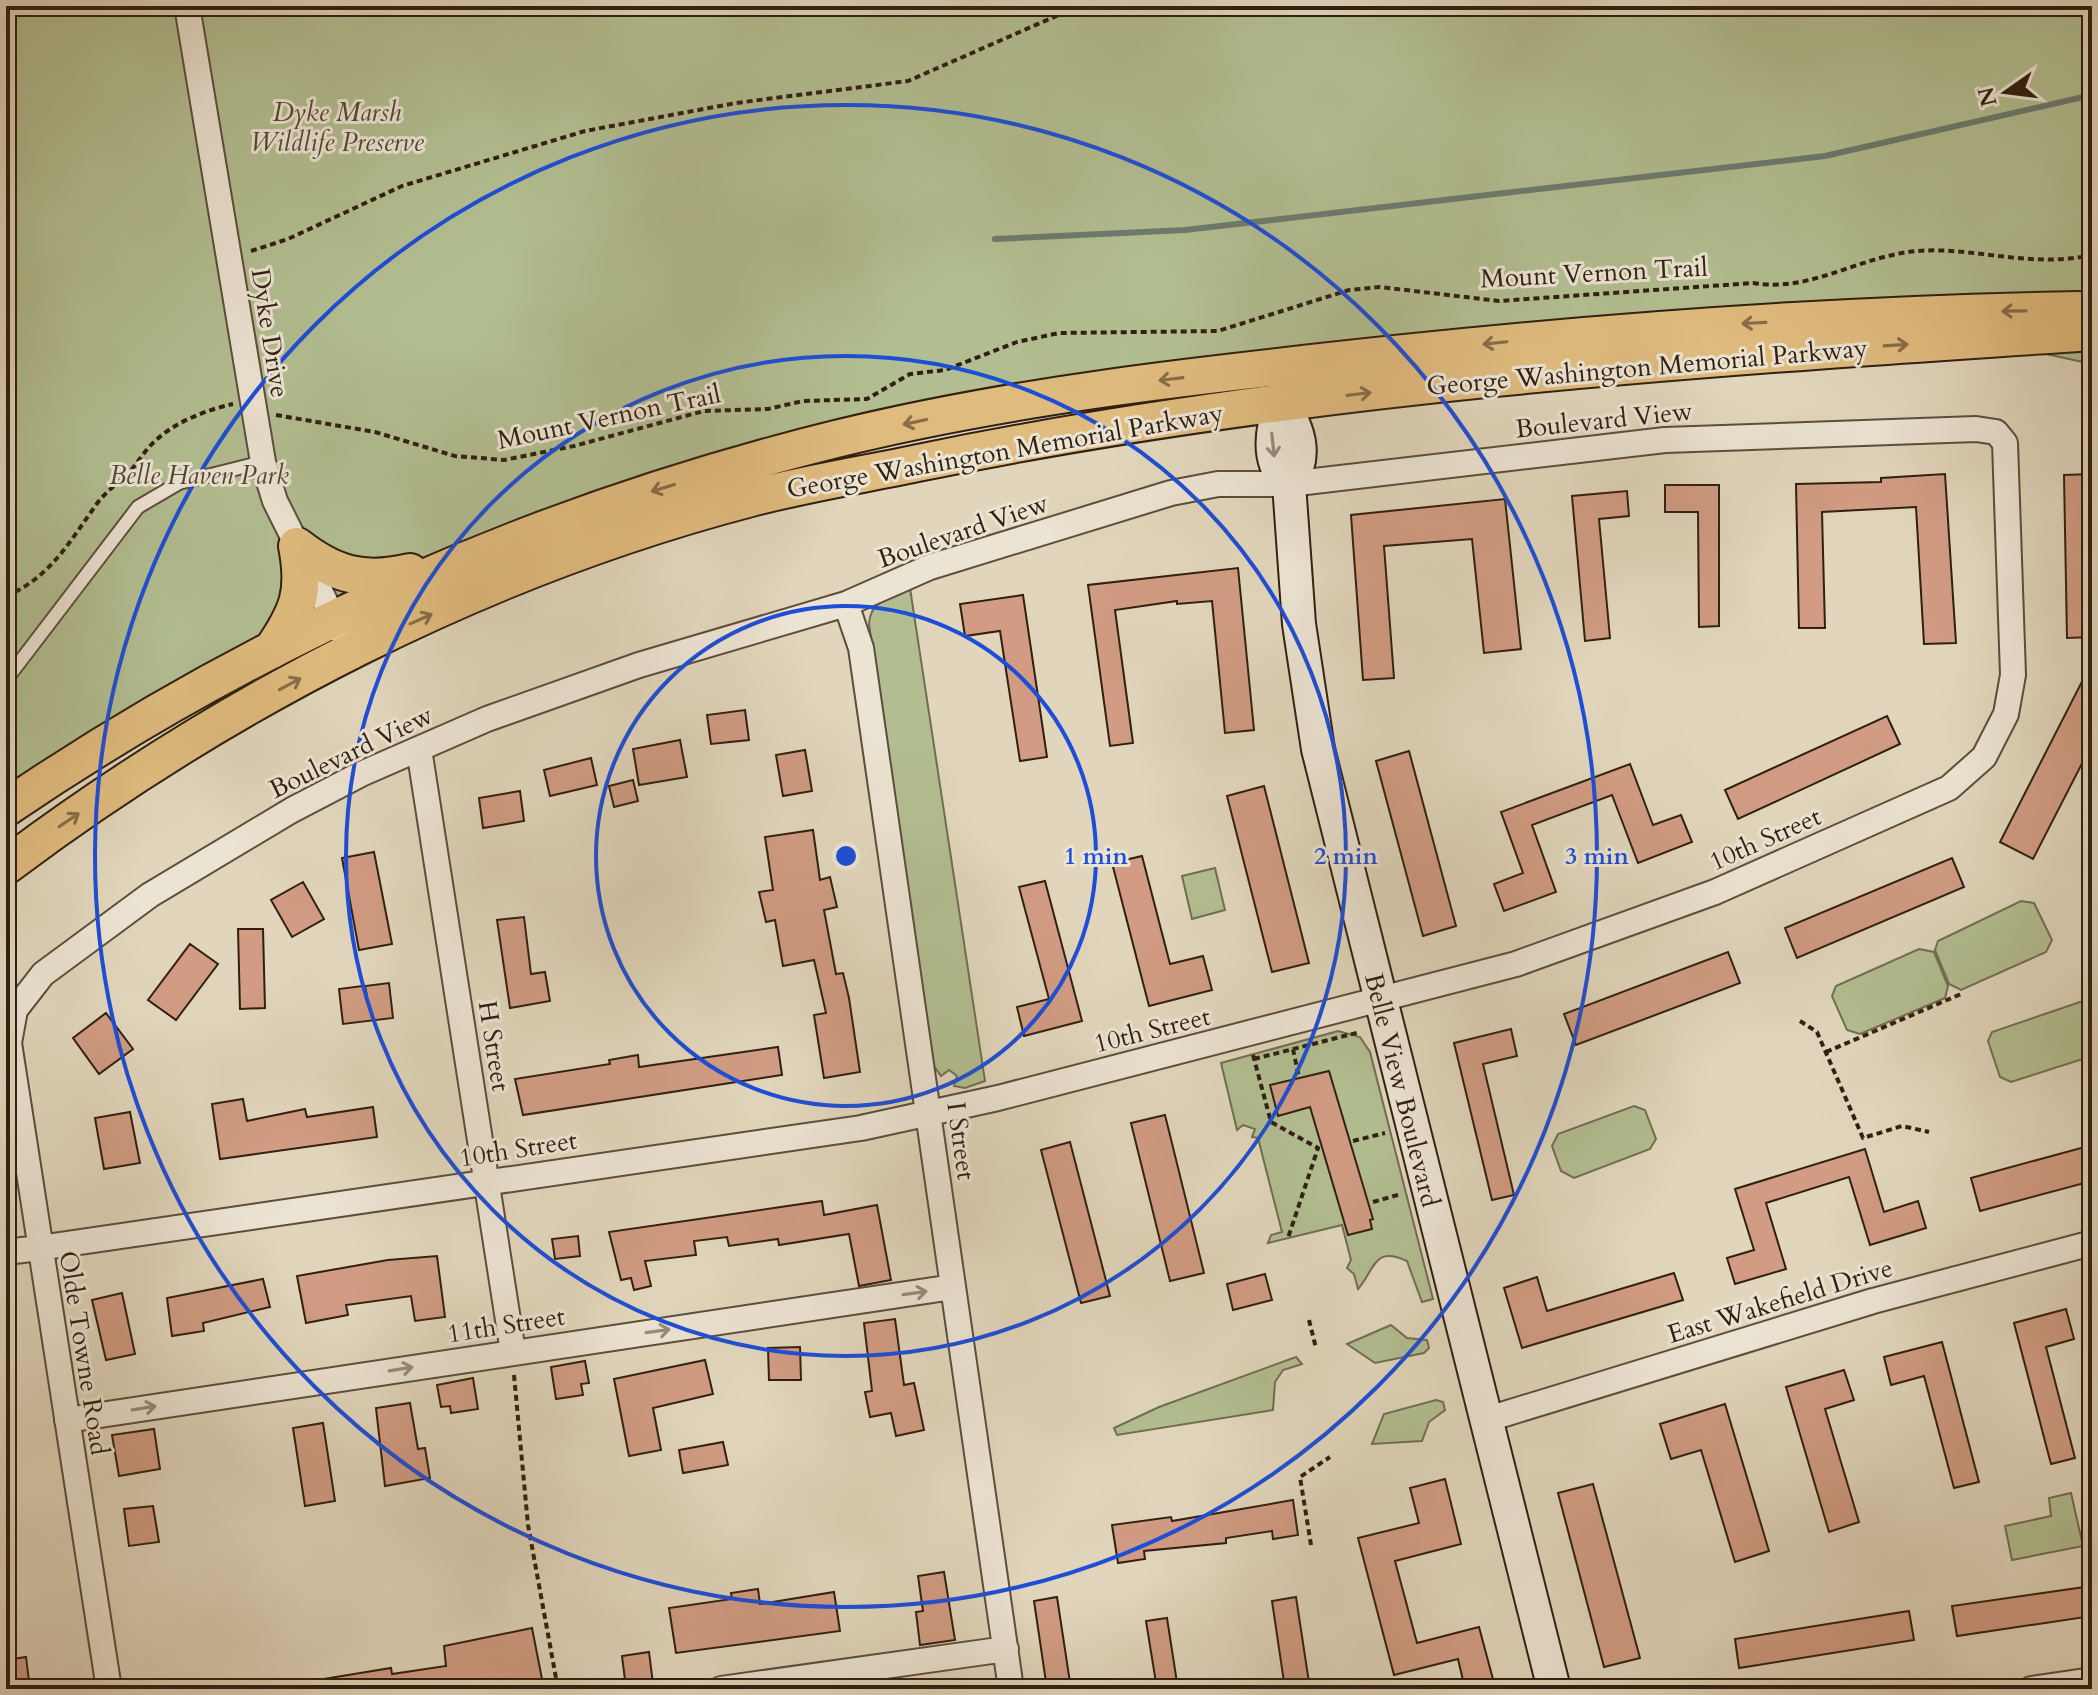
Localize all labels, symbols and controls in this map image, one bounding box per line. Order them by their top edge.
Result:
north arrow [1966,52,2046,132]
text: N [1971,84,2004,109]
park label: Dyke Marsh Wildlife Preserve [250,95,425,160]
street label: Mount Vernon Trail [1479,250,1709,296]
street label: Dyke Drive [243,266,297,400]
one-way arrow [2001,303,2028,319]
one-way arrow [1741,316,1768,331]
street label: George Washington Memorial Parkway [1425,330,1869,404]
one-way arrow [1482,336,1509,351]
one-way arrow [1882,337,1909,352]
one-way arrow [1159,372,1184,387]
street label: Mount Vernon Trail [494,376,724,458]
one-way arrow [1345,386,1371,401]
street label: Boulevard View [1514,393,1695,447]
street label: George Washington Memorial Parkway [784,395,1226,507]
one-way arrow [903,416,928,431]
one-way arrow [1266,431,1281,458]
park label: Belle Haven Park [109,458,289,493]
one-way arrow [651,481,677,496]
street label: Boulevard View [873,485,1053,577]
one-way arrow [409,611,433,626]
one-way arrow [278,675,301,691]
street label: Boulevard View [263,697,439,807]
street label: 10th Street [1704,799,1826,879]
one-way arrow [57,811,79,828]
text: 1 min [1064,840,1129,873]
text: 2 min [1314,840,1379,873]
text: 3 min [1565,840,1630,873]
centre of rings [832,842,860,870]
street label: Belle View Boulevard [1356,969,1448,1211]
street label: H Street [470,998,518,1094]
street label: 10th Street [1090,999,1214,1061]
street label: I Street [938,1100,984,1182]
street label: 10th Street [457,1122,579,1176]
street label: Olde Towne Road [51,1248,117,1458]
street label: East Wakefield Drive [1663,1250,1897,1352]
one-way arrow [902,1285,928,1300]
street label: 11th Street [445,1298,567,1352]
one-way arrow [645,1323,670,1338]
one-way arrow [388,1361,413,1376]
one-way arrow [131,1400,156,1415]

